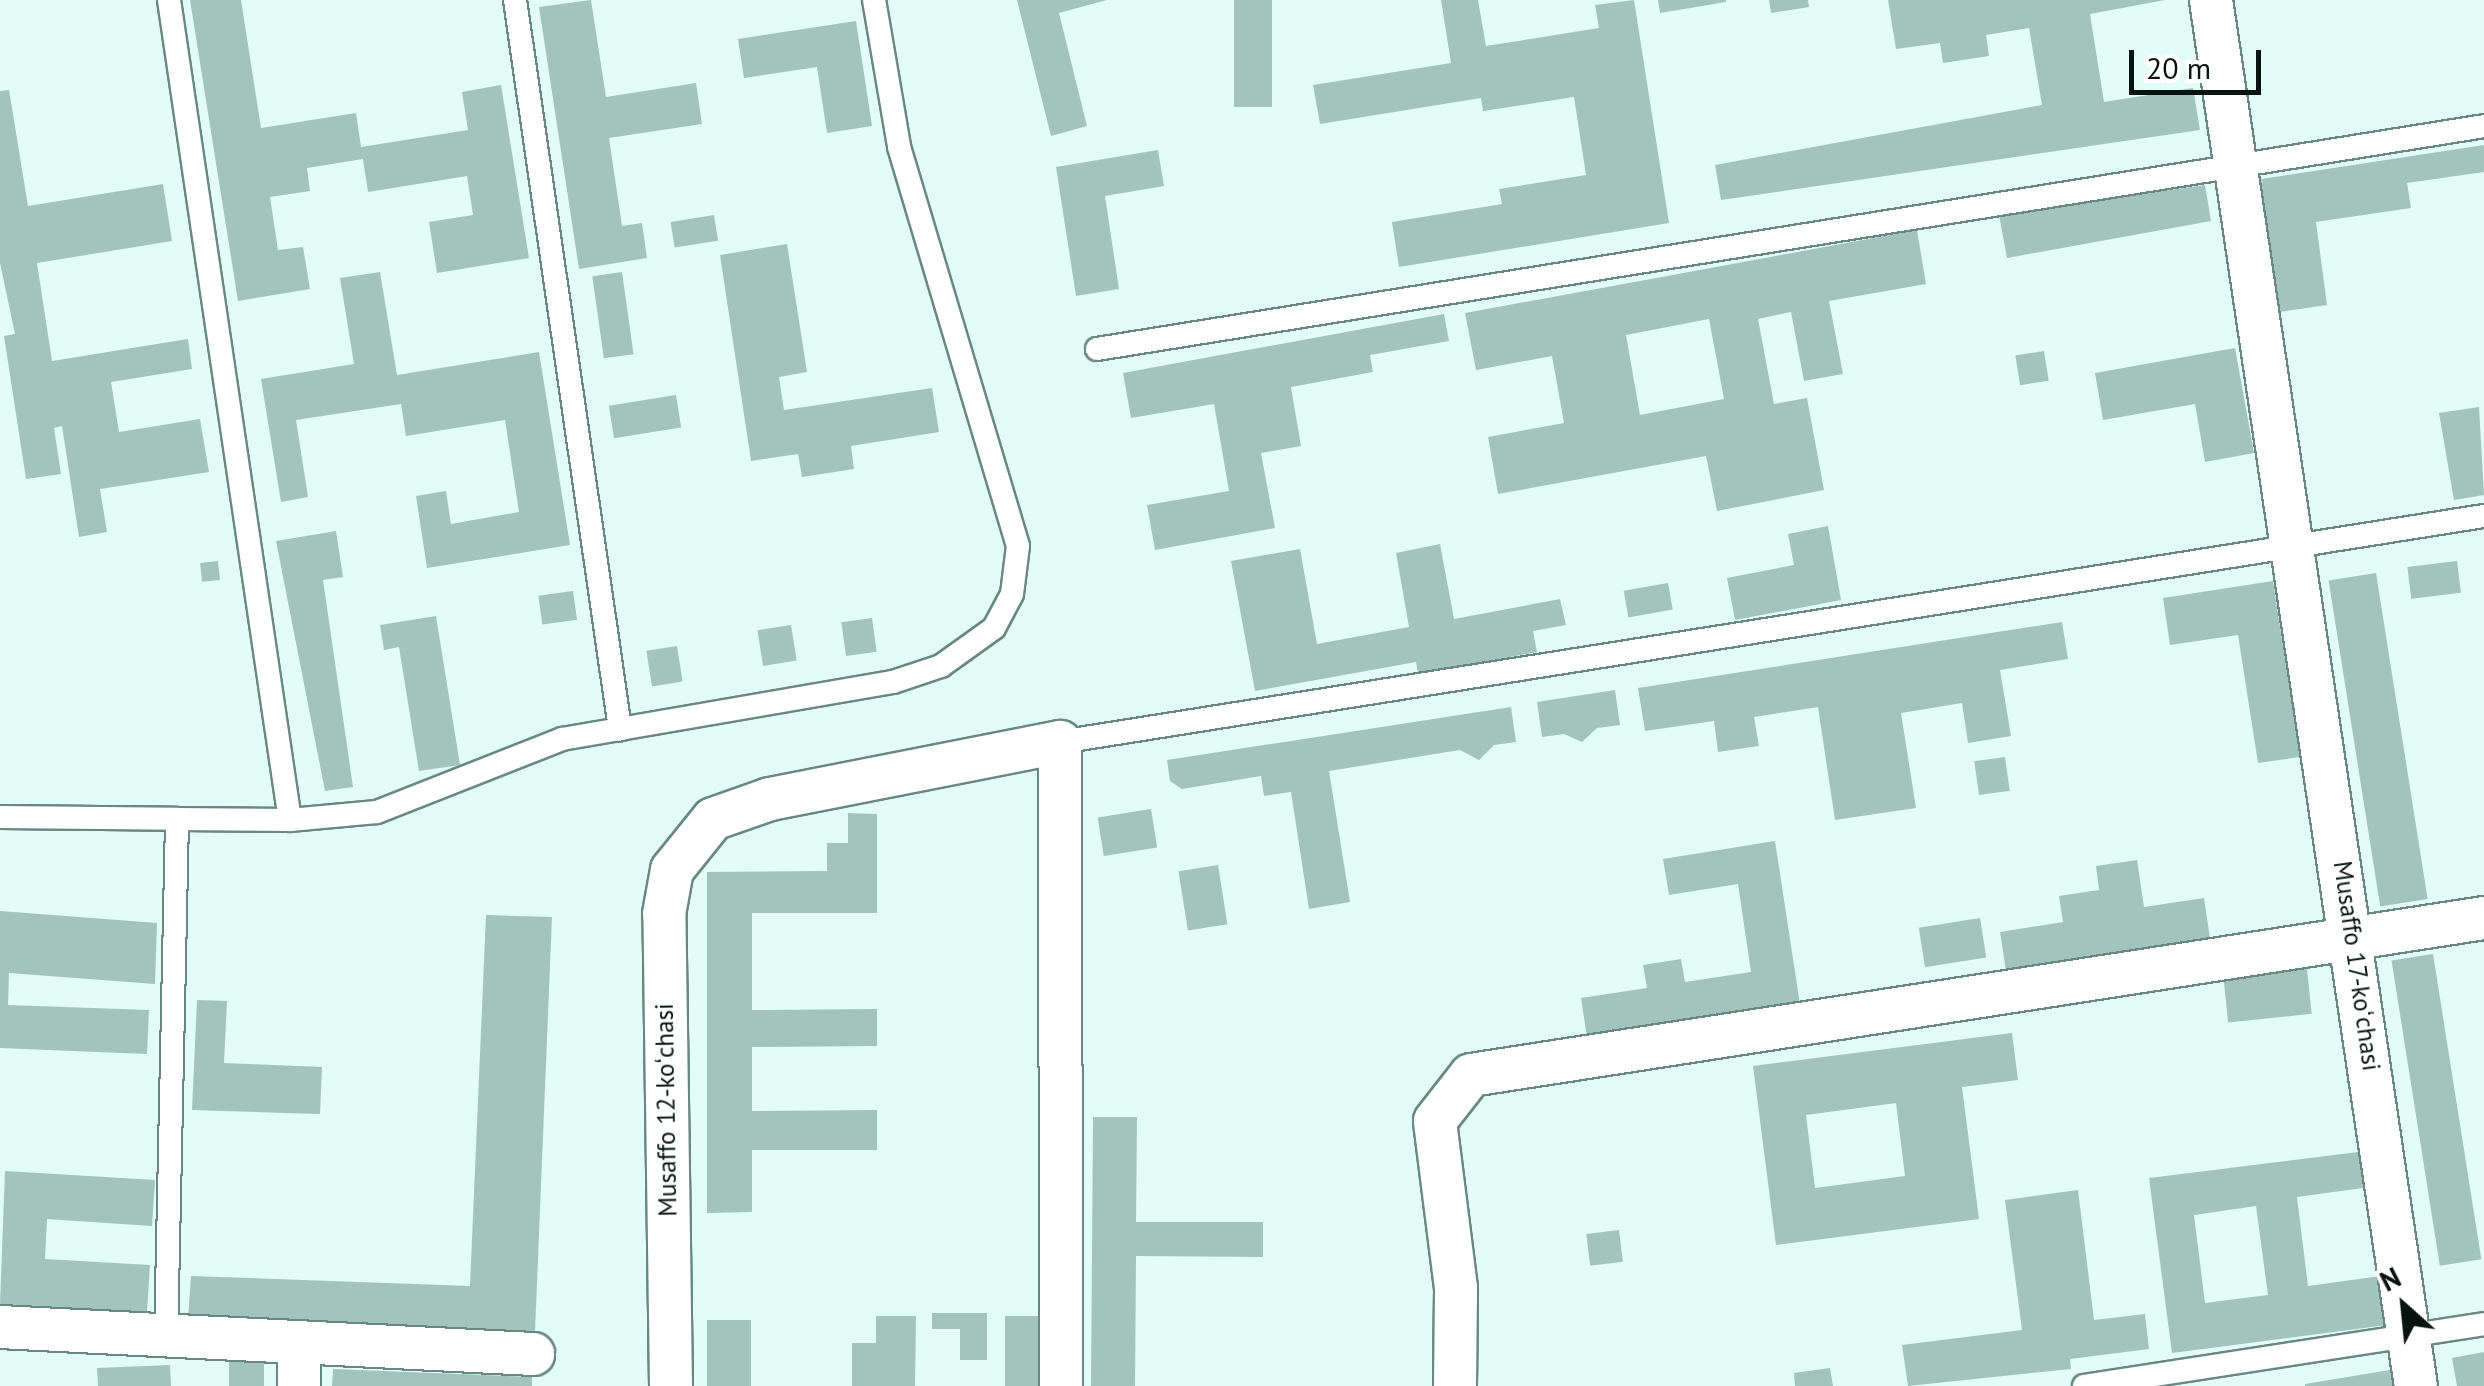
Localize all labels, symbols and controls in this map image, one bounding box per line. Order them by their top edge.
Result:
scale bar [2134,30,2266,92]
text: 20 m [2146,48,2211,87]
street label: Musaffo 17-koʻchasi [2327,859,2387,1073]
street label: Musaffo 12-koʻchasi [649,1003,683,1217]
north arrow [2354,1256,2454,1356]
text: N [2374,1258,2407,1299]

